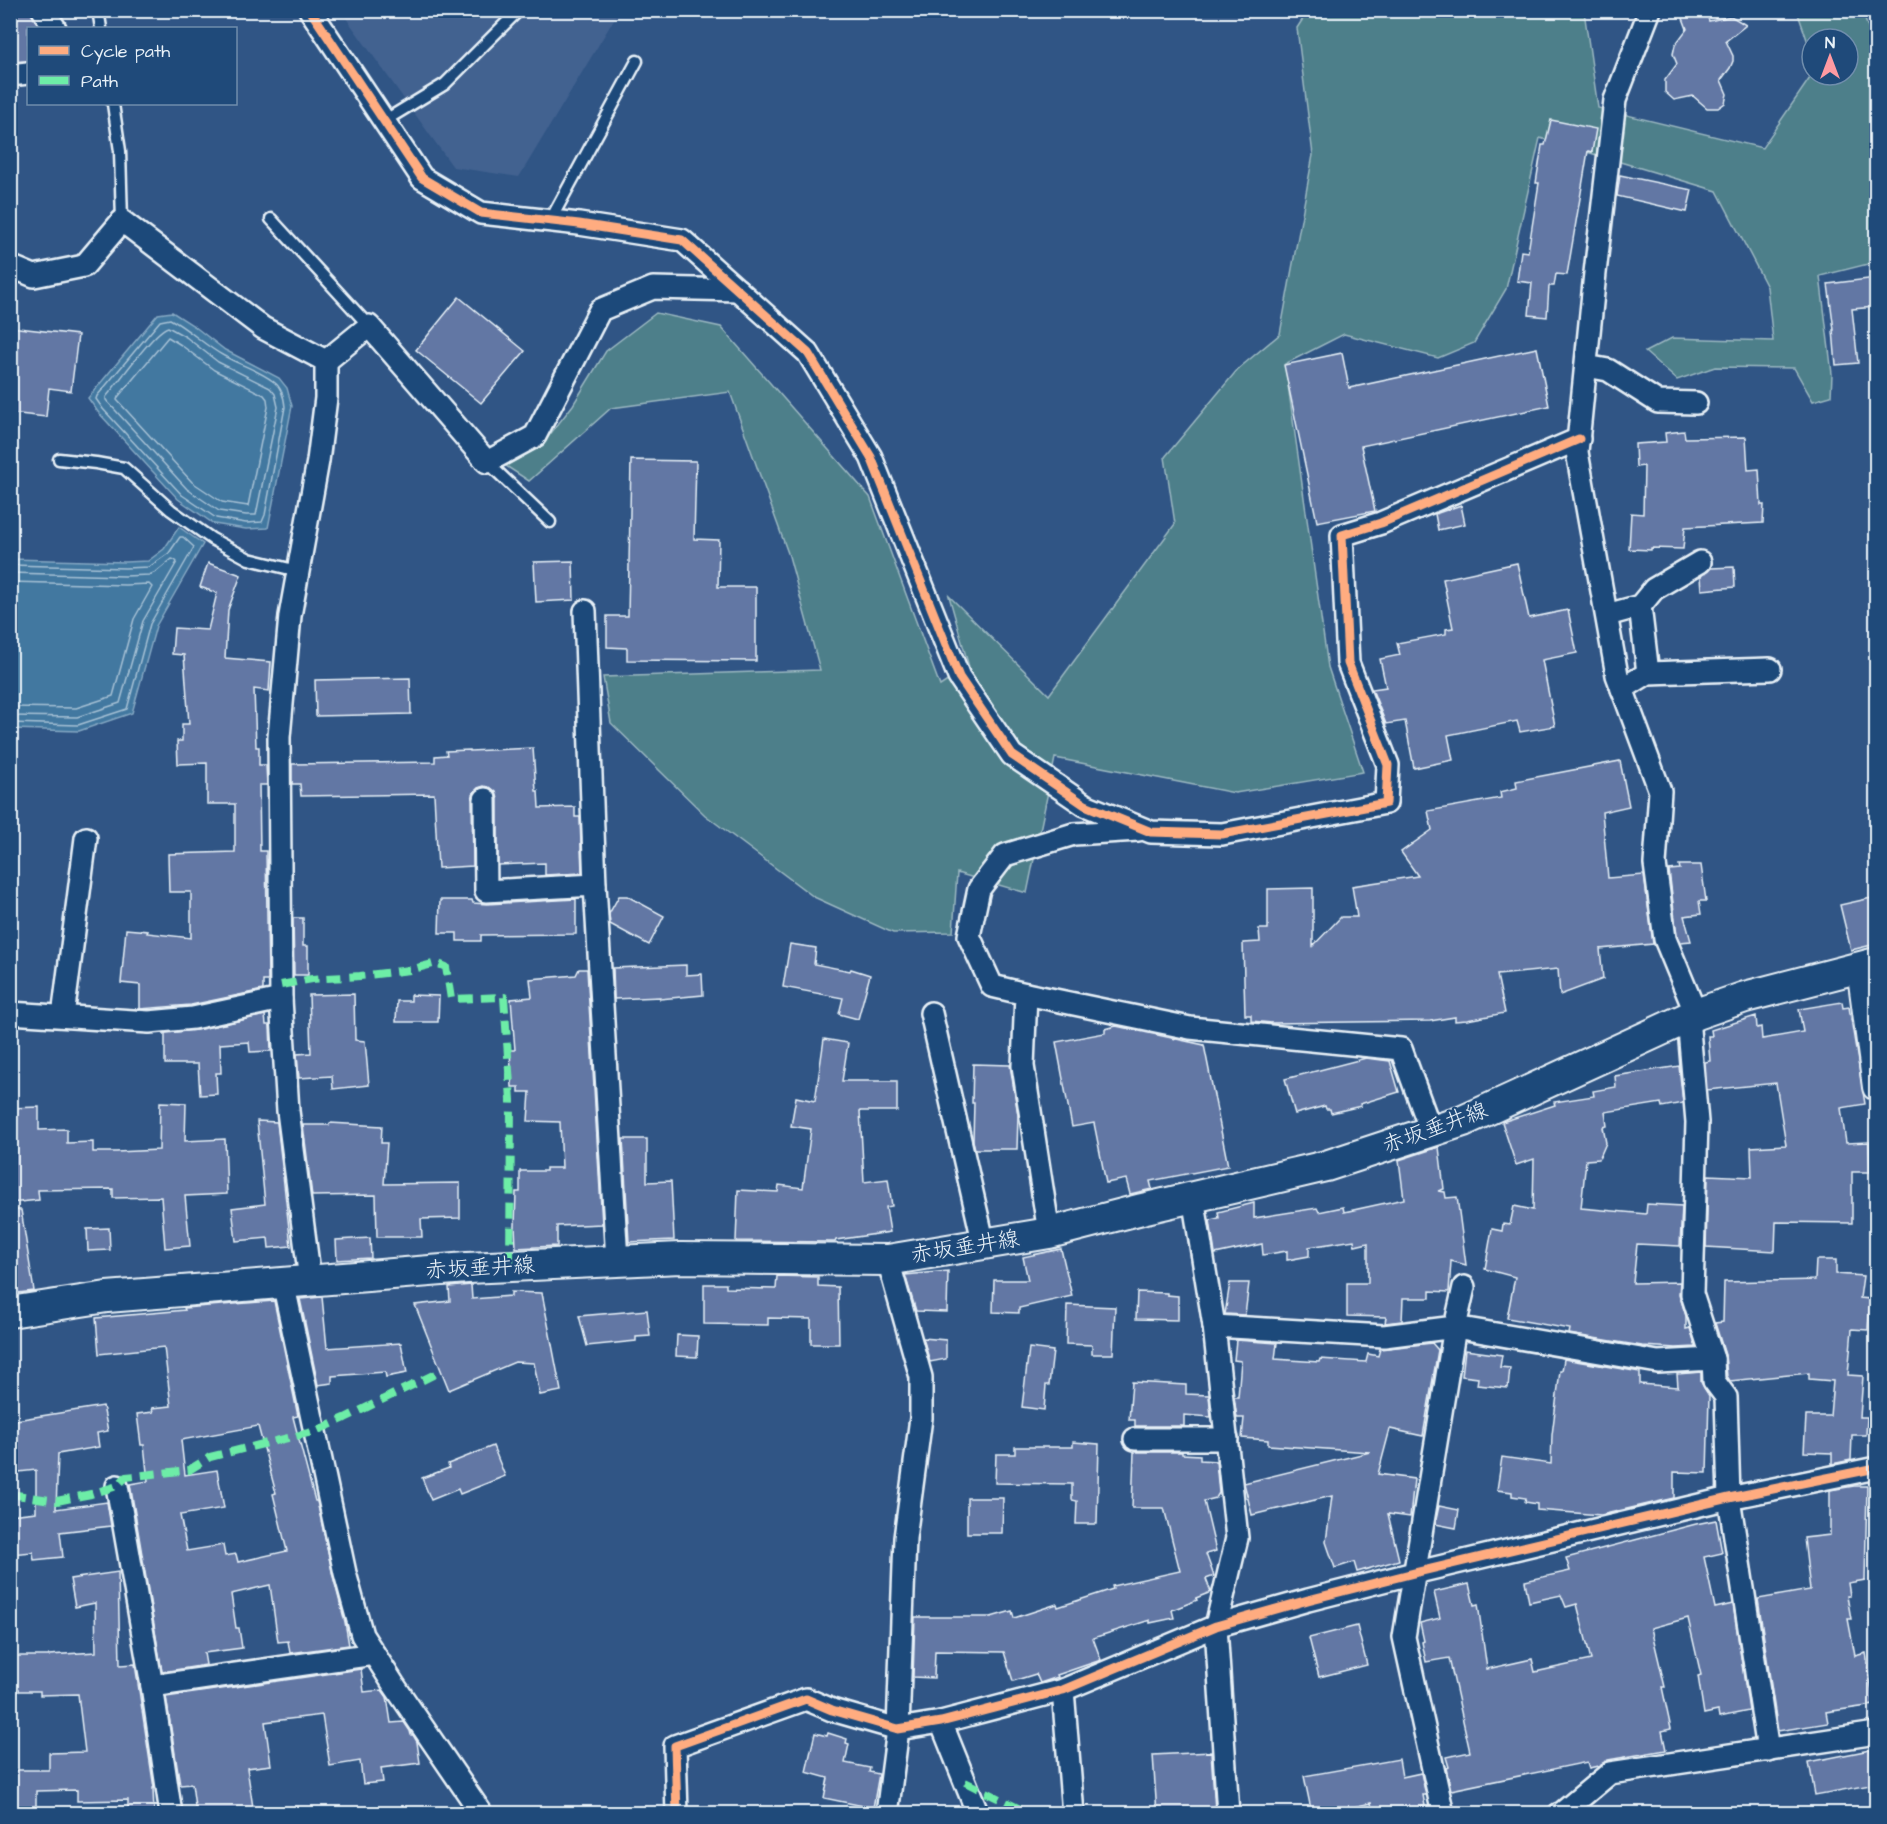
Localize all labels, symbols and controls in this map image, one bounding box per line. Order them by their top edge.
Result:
legend [27,27,237,105]
north arrow [1800,27,1860,87]
text: N [1825,32,1835,54]
text: Cycle path [81,39,170,65]
text: Path [81,69,118,94]
street label: 赤坂垂井線 [1378,1095,1492,1161]
street label: 赤坂垂井線 [908,1223,1022,1271]
street label: 赤坂垂井線 [424,1250,536,1286]

